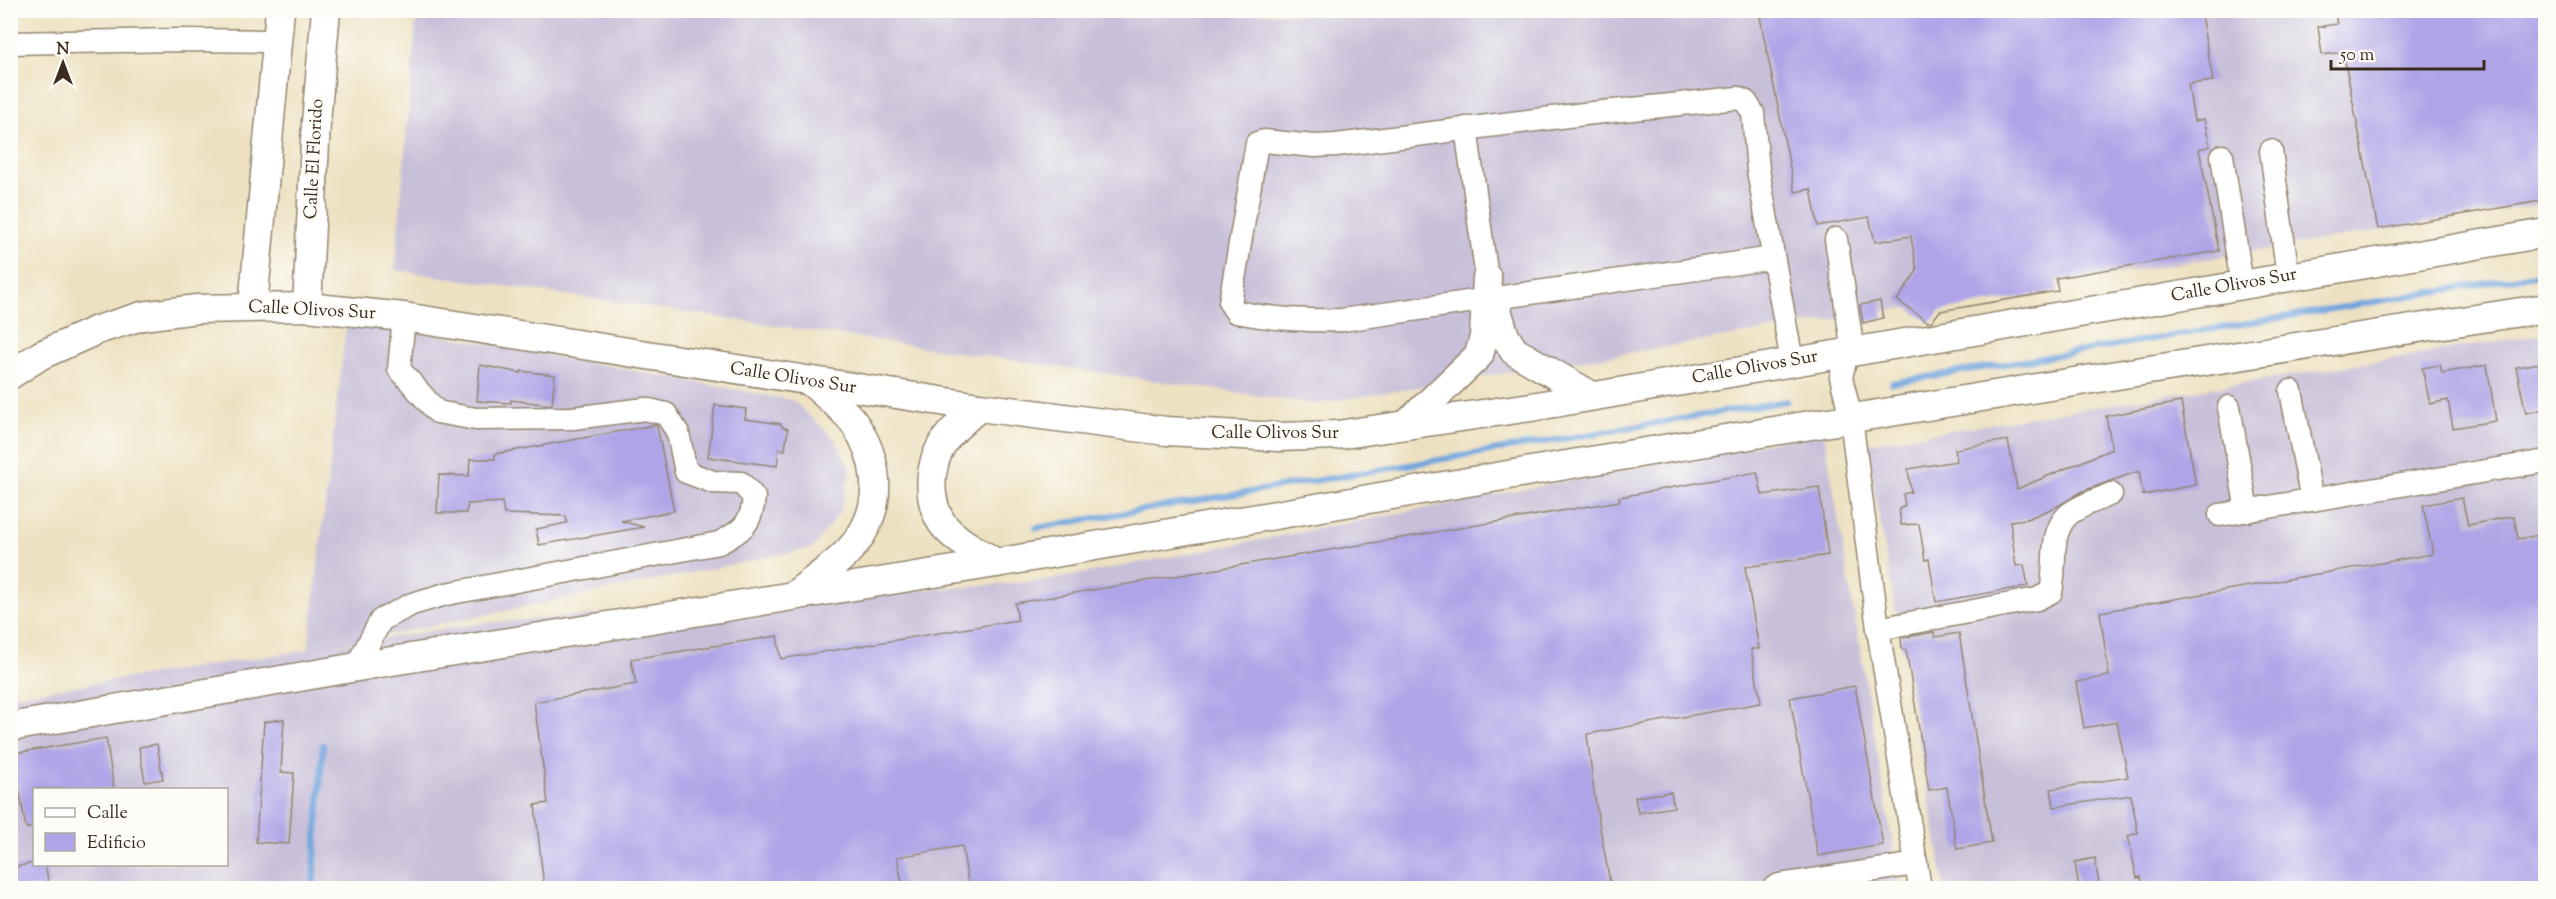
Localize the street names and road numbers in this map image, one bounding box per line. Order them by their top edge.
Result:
street label: Calle El Florido [299,98,331,220]
street label: Calle Olivos Sur [2169,262,2299,310]
street label: Calle Olivos Sur [248,295,377,327]
street label: Calle Olivos Sur [1690,344,1820,392]
street label: Calle Olivos Sur [728,356,858,402]
street label: Calle Olivos Sur [1211,421,1339,447]

